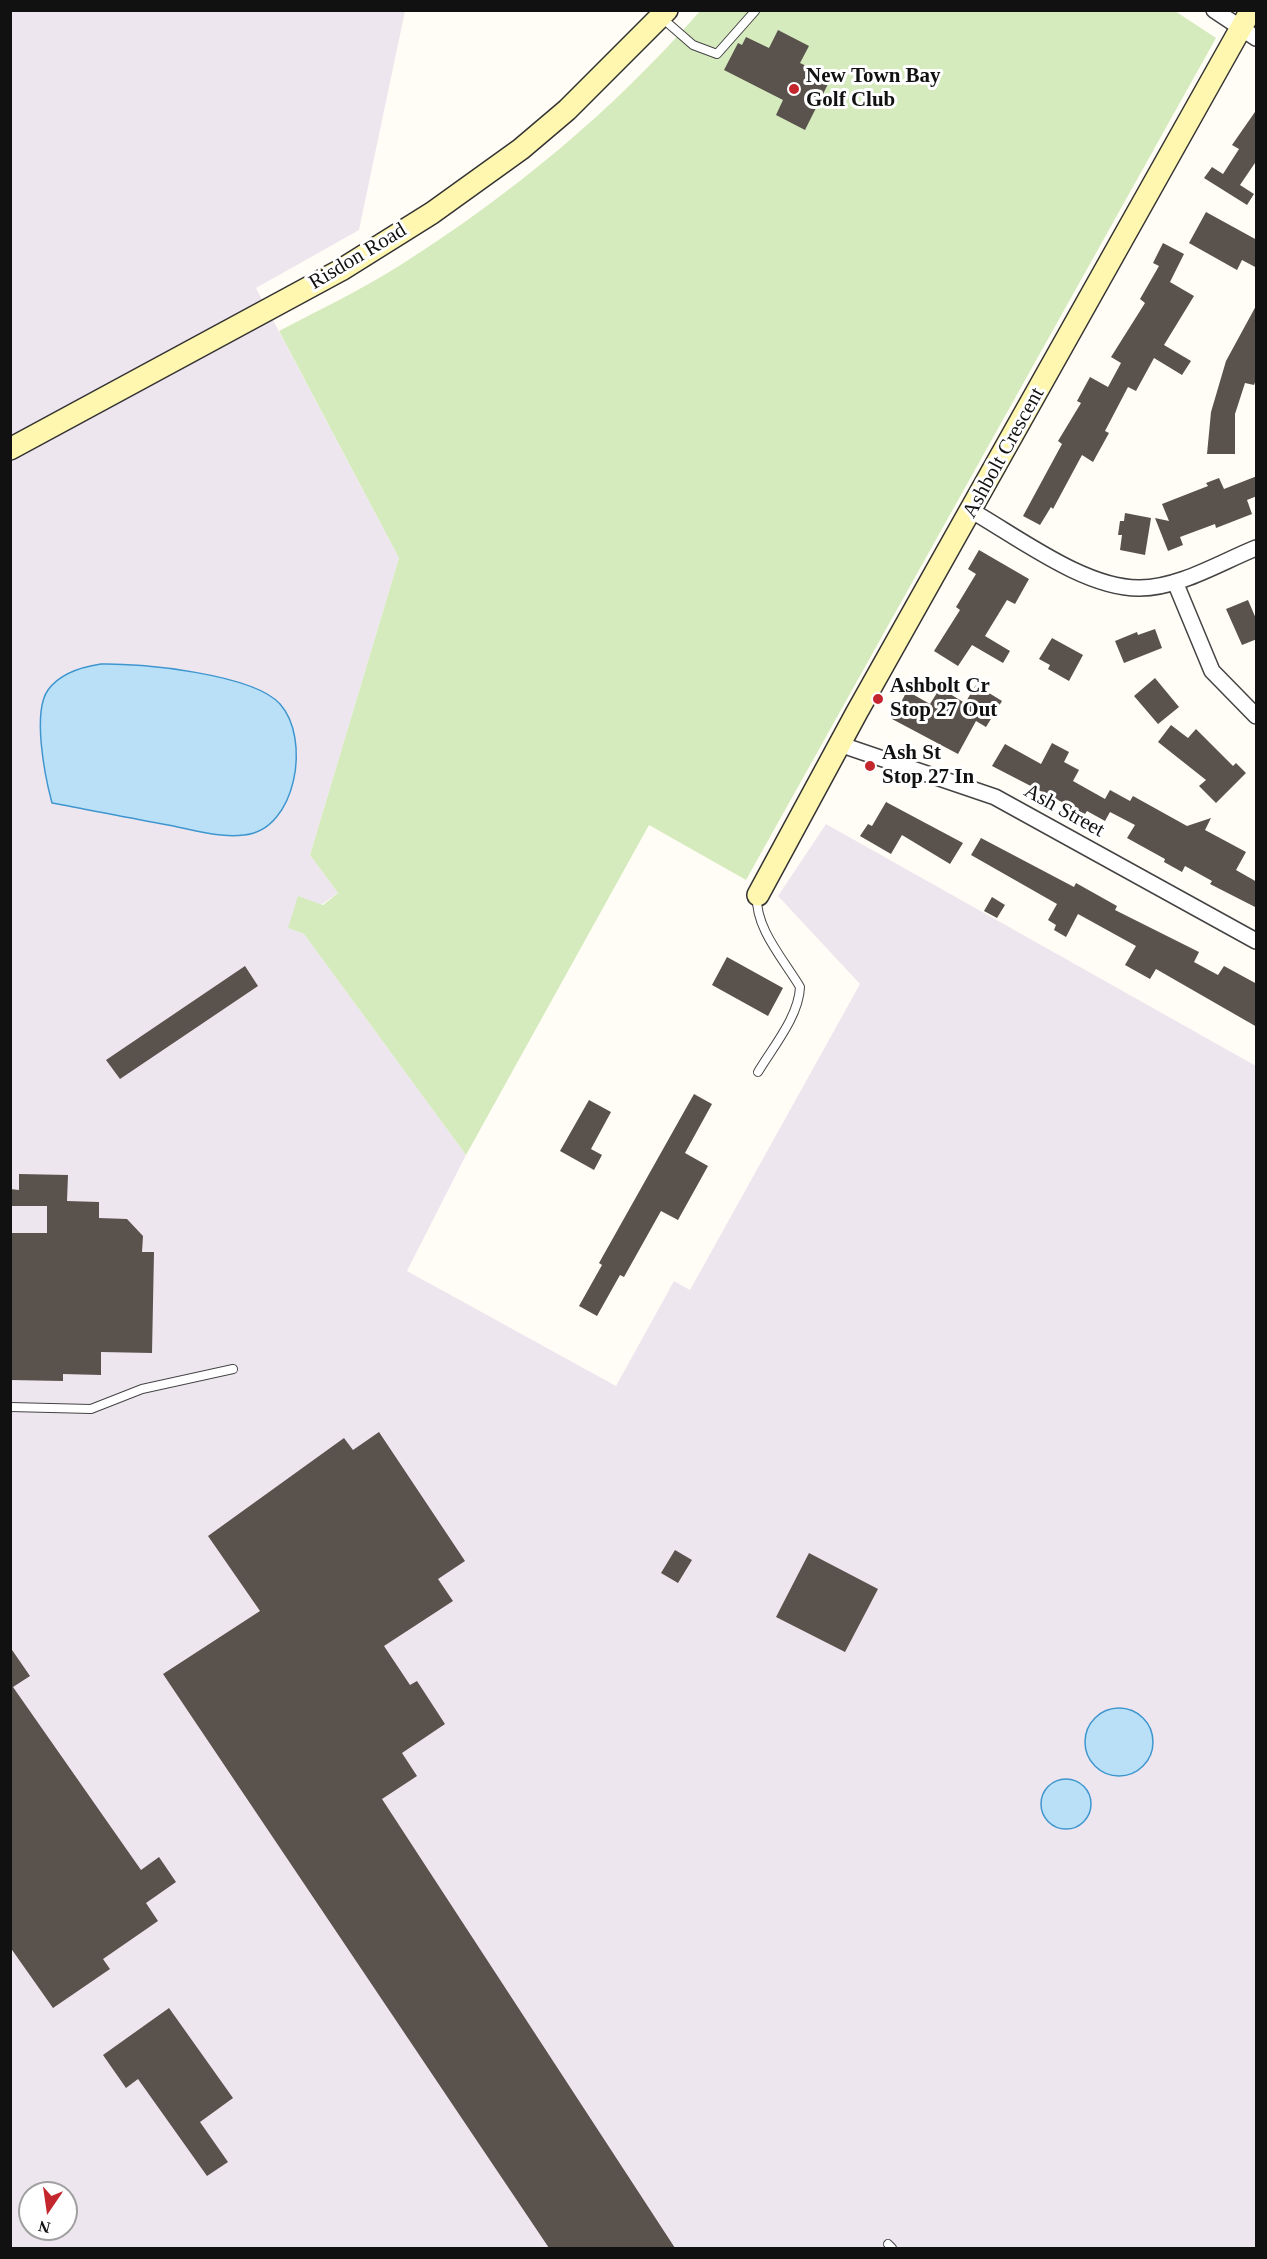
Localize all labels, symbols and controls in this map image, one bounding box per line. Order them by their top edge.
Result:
place label: New Town Bay Golf Club [806,64,941,114]
marker: New Town Bay Golf Club [787,82,801,96]
street label: Risdon Road [305,218,411,296]
street label: Ashbolt Crescent [958,383,1050,523]
place label: Ashbolt Cr Stop 27 Out [890,674,997,724]
marker: Ashbolt Cr Stop 27 Out [871,692,885,706]
place label: Ash St Stop 27 In [882,741,974,791]
marker: Ash St Stop 27 In [863,759,877,773]
street label: Ash Street [1019,779,1109,843]
north arrow [18,2181,78,2241]
text: N [37,2217,52,2237]

